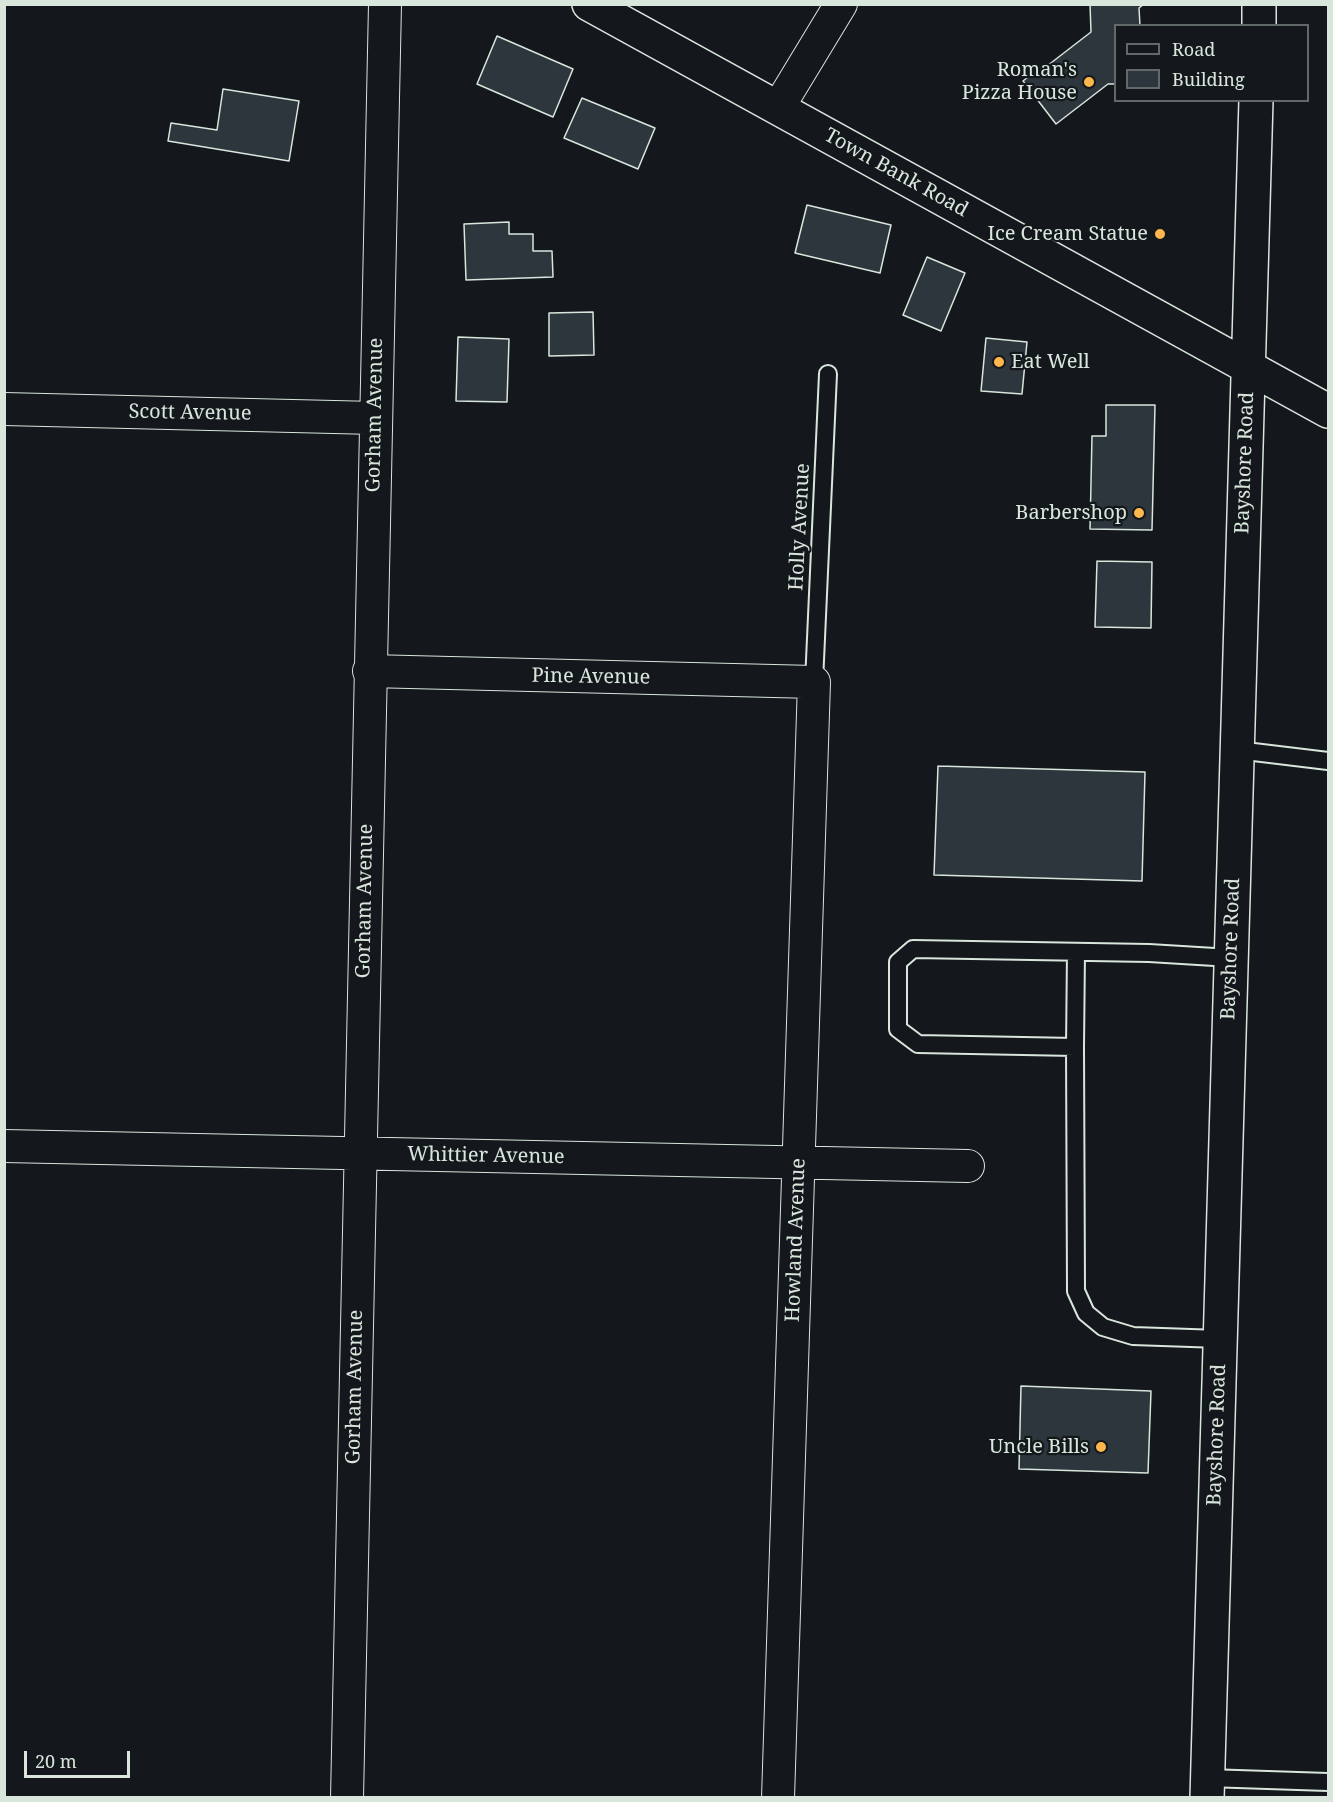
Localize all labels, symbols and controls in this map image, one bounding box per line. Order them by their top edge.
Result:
legend [1114,24,1309,102]
text: Road [1172,37,1215,61]
place label: Roman's Pizza House [962,58,1077,105]
text: Building [1172,67,1245,91]
marker: Roman's Pizza House [1082,75,1096,89]
street label: Town Bank Road [820,124,972,222]
place label: Ice Cream Statue [988,222,1148,246]
marker: Ice Cream Statue [1153,227,1167,241]
street label: Gorham Avenue [362,337,388,493]
place label: Eat Well [1011,350,1090,374]
marker: Eat Well [992,355,1006,369]
street label: Bayshore Road [1231,392,1259,534]
street label: Scott Avenue [128,400,252,426]
street label: Holly Avenue [785,463,815,591]
place label: Barbershop [1015,501,1127,525]
marker: Barbershop [1132,506,1146,520]
street label: Pine Avenue [531,664,651,690]
street label: Gorham Avenue [352,823,378,979]
street label: Bayshore Road [1217,878,1245,1020]
street label: Whittier Avenue [407,1143,565,1169]
street label: Howland Avenue [781,1158,811,1322]
street label: Gorham Avenue [342,1309,368,1465]
street label: Bayshore Road [1203,1364,1231,1506]
place label: Uncle Bills [989,1435,1089,1459]
marker: Uncle Bills [1094,1440,1108,1454]
scale bar [27,1739,134,1777]
text: 20 m [35,1749,77,1773]

